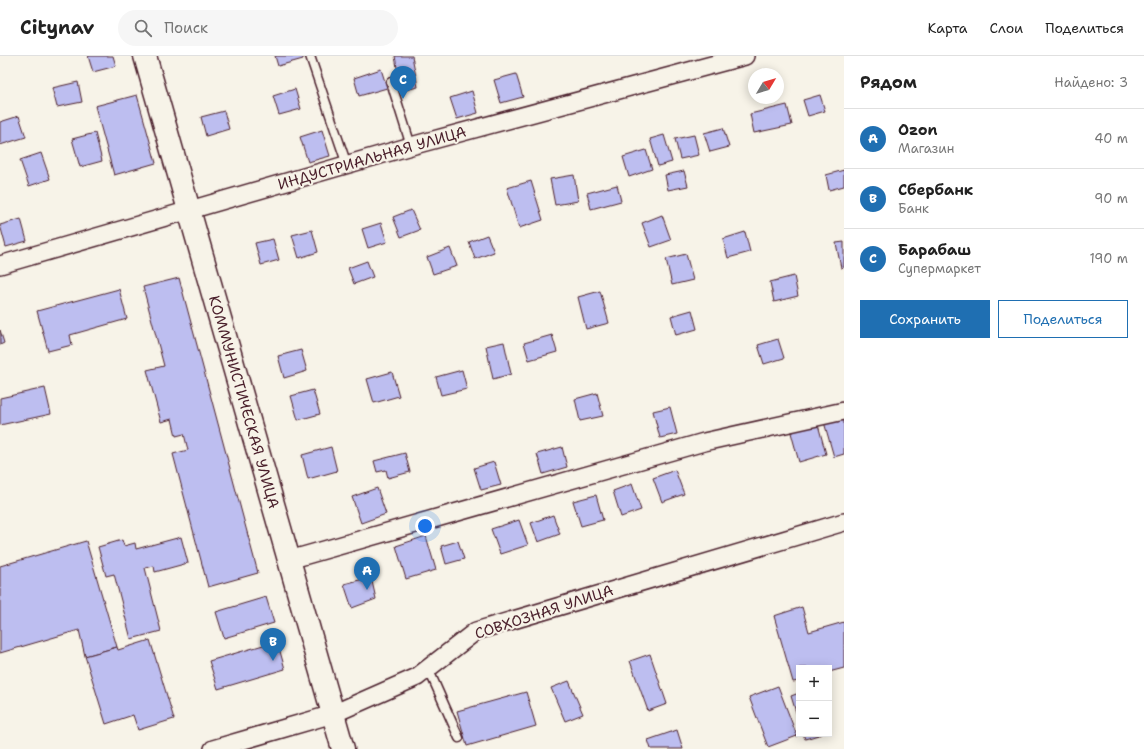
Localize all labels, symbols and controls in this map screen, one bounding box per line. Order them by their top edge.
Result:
search box [118,10,398,46]
text: Citynav [20,15,94,40]
icon: search [132,17,154,39]
text: Поиск [164,18,208,38]
text: Карта [927,19,968,37]
text: Слои [990,19,1023,37]
text: Поделиться [1045,19,1124,37]
pin: C [390,66,416,99]
north arrow [748,68,784,104]
text: Рядом [860,71,917,93]
text: Найдено: 3 [1054,74,1128,91]
text: Ozon [898,120,938,140]
street label: ИНДУСТРИАЛЬНАЯ УЛИЦА [275,121,469,195]
text: A [868,130,878,147]
text: 40 m [1094,130,1128,147]
text: Магазин [898,140,954,157]
text: Сбербанк [898,180,973,200]
text: B [869,190,877,207]
text: 90 m [1094,190,1128,207]
text: Банк [898,200,929,217]
text: Барабаш [898,240,971,260]
text: C [869,250,877,267]
text: 190 m [1089,250,1128,267]
text: Супермаркет [898,260,981,277]
street label: КОММУНИСТИЧЕСКАЯ УЛИЦА [204,293,284,511]
button: Сохранить [860,300,990,338]
button: Поделиться [998,300,1128,338]
your location [415,516,435,536]
pin: A [354,557,380,590]
street label: СОВХОЗНАЯ УЛИЦА [472,580,616,644]
pin: B [260,628,286,661]
map controls [796,665,832,737]
button: + [796,665,832,701]
button: − [796,701,832,737]

